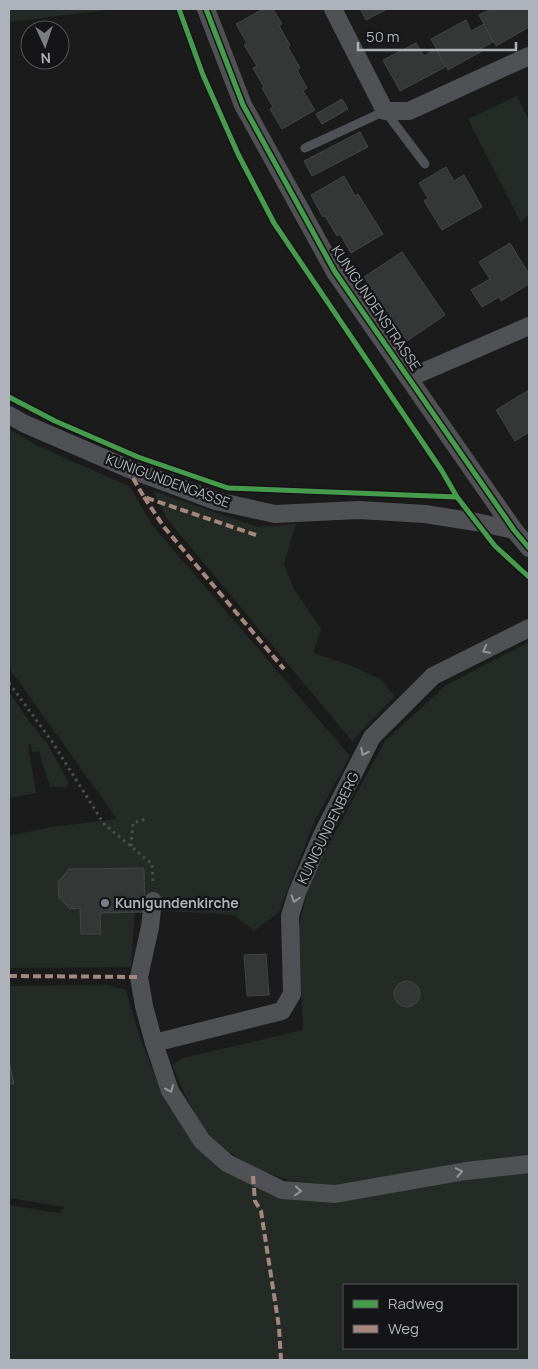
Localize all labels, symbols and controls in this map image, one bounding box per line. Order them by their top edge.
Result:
north arrow [20,20,70,70]
scale bar [358,20,516,52]
text: 50 m [366,26,400,47]
text: N [40,49,51,68]
street label: KUNIGUNDENSTRASSE [327,241,425,374]
street label: KUNIGUNDENGASSE [103,449,233,512]
one-way arrow [482,644,491,654]
one-way arrow [360,747,370,756]
street label: KUNIGUNDENBERG [292,768,363,887]
place label: Kunigundenkirche [115,893,239,912]
one-way arrow [290,895,301,904]
marker: Kunigundenkirche [99,897,111,909]
one-way arrow [164,1084,175,1093]
one-way arrow [454,1168,463,1178]
one-way arrow [294,1185,302,1196]
legend [343,1284,518,1349]
text: Radweg [388,1293,444,1314]
text: Weg [388,1318,419,1339]

